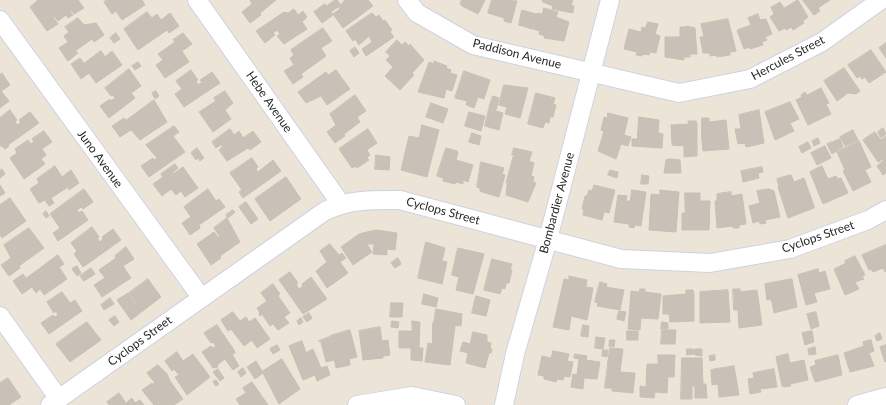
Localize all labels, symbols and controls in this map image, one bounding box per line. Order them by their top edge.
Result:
street label: Hercules Street [749,33,827,83]
street label: Paddison Avenue [471,36,563,72]
street label: Hebe Avenue [243,69,295,135]
street label: Juno Avenue [74,127,126,191]
street label: Bombardier Avenue [537,151,577,255]
street label: Cyclops Street [405,194,481,228]
street label: Cyclops Street [780,218,856,256]
street label: Cyclops Street [105,313,175,369]

